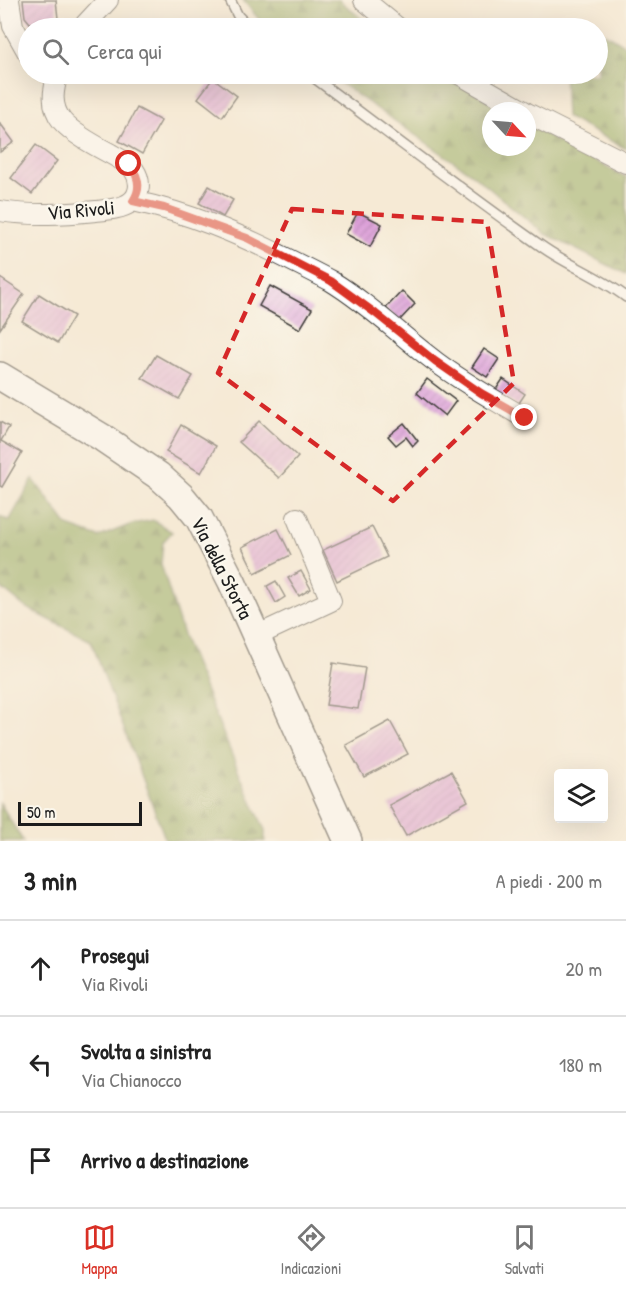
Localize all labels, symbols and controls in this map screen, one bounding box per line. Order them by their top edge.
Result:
search box [18,18,608,84]
icon: search [39,35,72,68]
text: Cerca qui [87,36,162,66]
north arrow [482,102,536,156]
route start [115,150,141,176]
street label: Via Rivoli [46,193,116,226]
route end [511,404,537,430]
street label: Via della Storta [185,512,260,624]
map controls [554,769,608,823]
button: layers [554,769,608,823]
scale bar [18,799,142,826]
text: 50 m [27,801,56,823]
text: 3 min [24,863,77,898]
text: A piedi · 200 m [496,867,602,894]
text: Prosegui [81,940,150,970]
icon: ahead [24,952,57,985]
text: 20 m [565,955,602,982]
text: Via Rivoli [81,970,149,997]
text: Svolta a sinistra [81,1036,211,1066]
icon: left [24,1048,57,1081]
text: 180 m [559,1051,602,1078]
text: Via Chianocco [81,1066,182,1093]
icon: arrive [24,1144,57,1177]
text: Arrivo a destinazione [81,1145,249,1175]
tab: Mappa [82,1221,117,1279]
tab: Indicazioni [281,1221,342,1279]
tab: Salvati [505,1221,544,1279]

